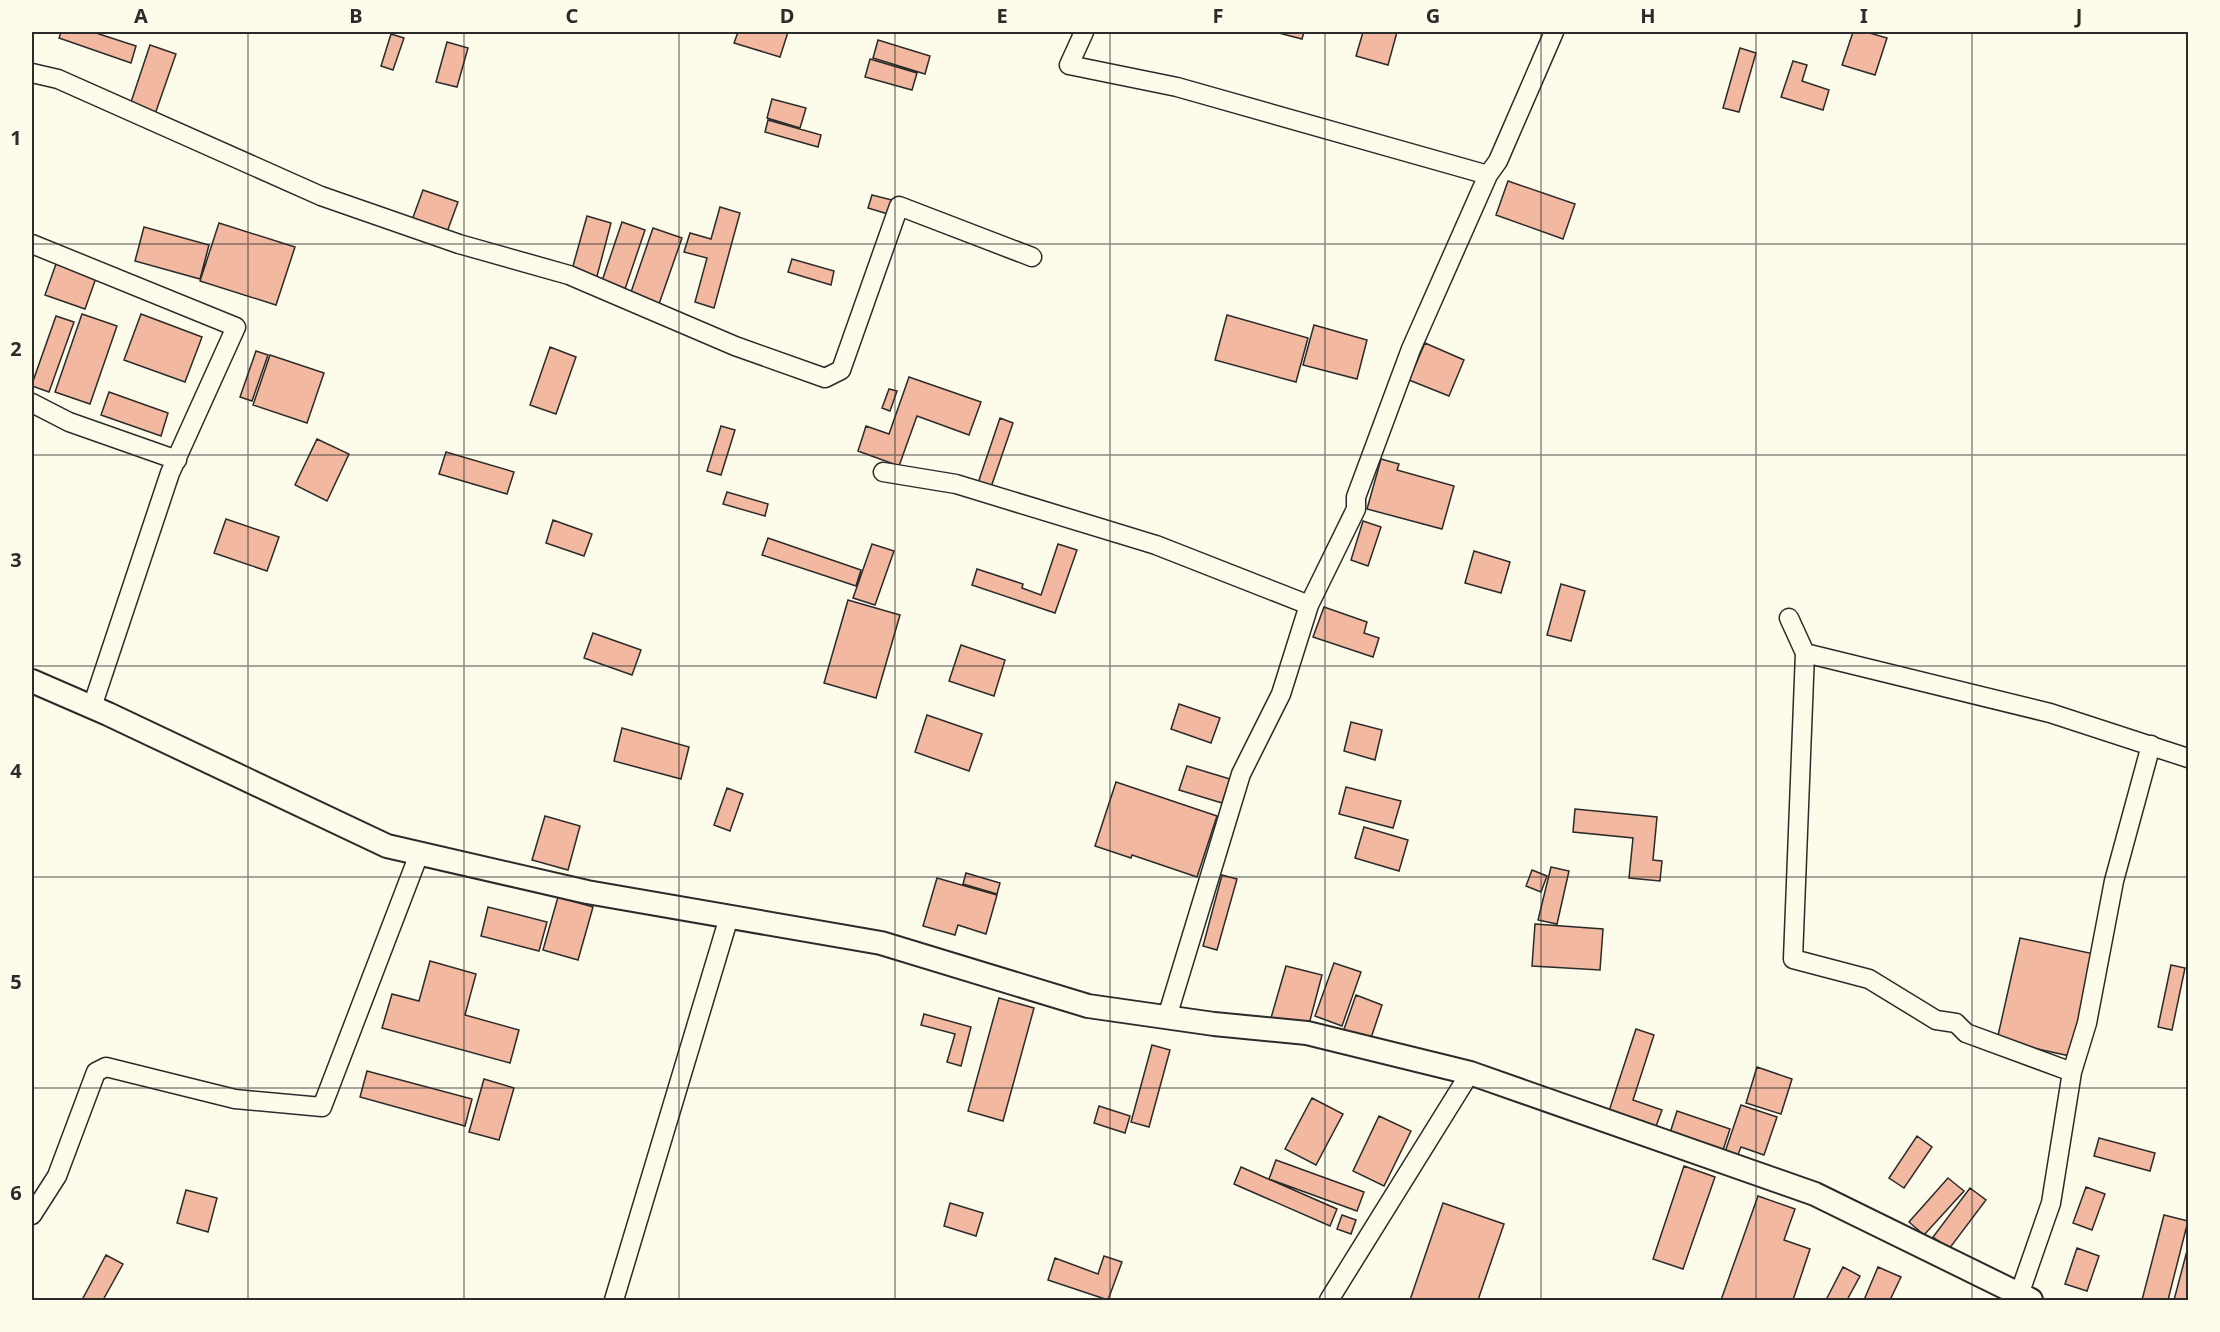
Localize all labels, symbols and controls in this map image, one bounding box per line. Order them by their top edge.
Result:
text: A [134,2,148,29]
text: B [349,2,363,29]
text: C [566,2,579,29]
text: D [780,2,794,29]
text: E [996,2,1008,29]
text: F [1213,2,1223,29]
text: G [1426,2,1440,29]
text: H [1640,2,1656,29]
text: I [1860,2,1868,29]
text: J [2074,2,2082,29]
text: 1 [10,124,22,151]
text: 2 [10,335,22,362]
text: 3 [10,546,22,573]
text: 4 [10,757,22,784]
text: 5 [10,968,22,995]
text: 6 [10,1179,22,1206]

